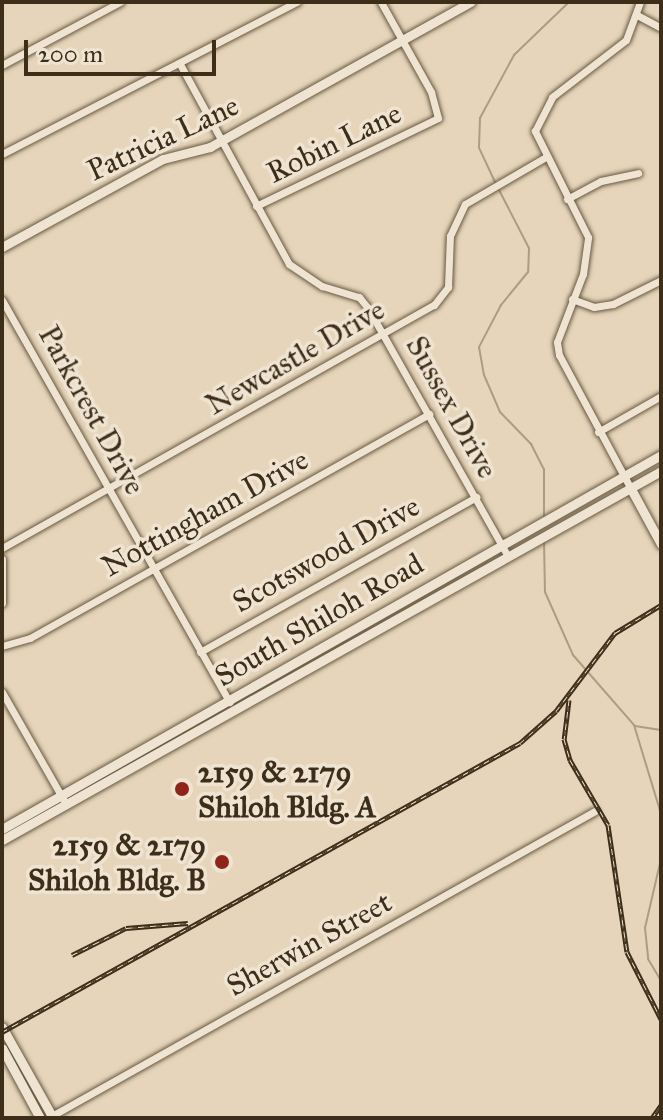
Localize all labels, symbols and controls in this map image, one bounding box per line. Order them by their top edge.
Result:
scale bar [28,24,220,74]
text: 200 m [38,39,103,69]
street label: Patricia Lane [82,87,244,189]
street label: Robin Lane [261,95,407,191]
street label: Newcastle Drive [199,291,391,423]
street label: Parkcrest Drive [31,319,153,501]
street label: Sussex Drive [398,330,506,484]
street label: Nottingham Drive [96,441,314,585]
street label: Scotswood Drive [226,488,426,620]
street label: South Shiloh Road [208,546,430,694]
place label: 2159 & 2179 Shiloh Bldg. A [198,754,376,824]
marker: 2159 & 2179 Shiloh Bldg. A [173,780,191,798]
place label: 2159 & 2179 Shiloh Bldg. B [28,827,206,898]
marker: 2159 & 2179 Shiloh Bldg. B [213,853,231,871]
street label: Sherwin Street [220,884,398,1004]

